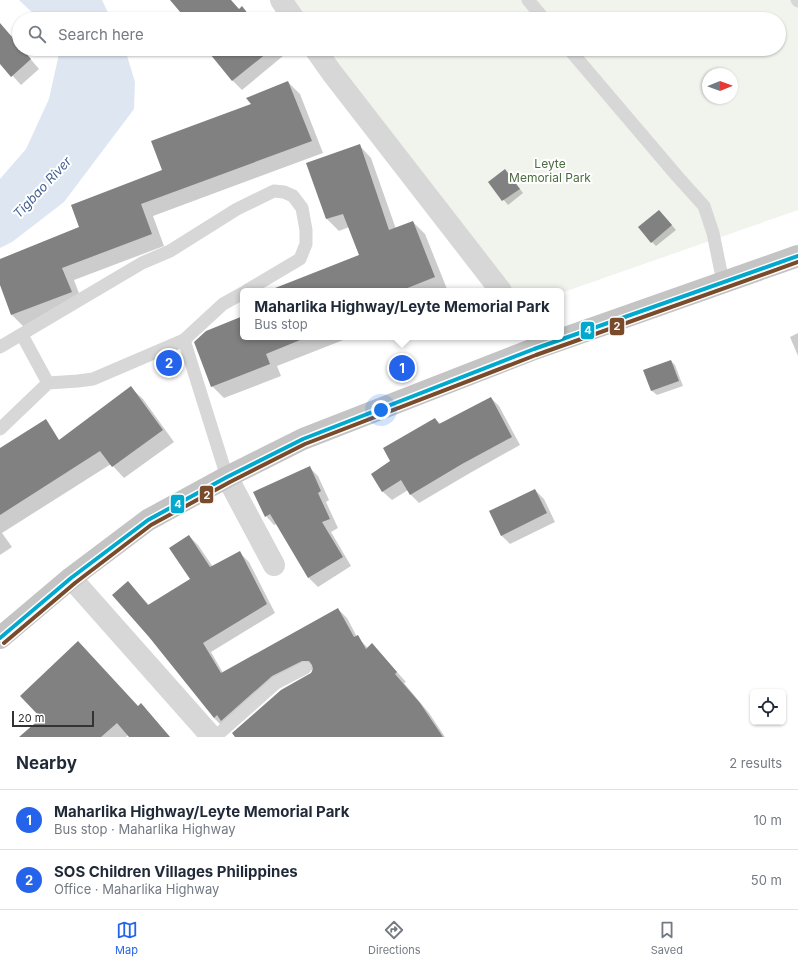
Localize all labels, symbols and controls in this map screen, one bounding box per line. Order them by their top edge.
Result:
search box [12,12,786,56]
icon: search [26,23,48,45]
text: Search here [58,25,144,44]
north arrow [702,68,738,104]
water label: Tigbao River [10,152,75,221]
park label: Leyte Memorial Park [509,156,591,185]
popup [240,288,564,340]
text: Maharlika Highway/Leyte Memorial Park [254,297,550,316]
text: Bus stop [254,316,308,332]
line badge: 2 [609,317,625,336]
text: 2 [614,319,621,333]
line badge: 4 [580,321,595,340]
text: 4 [584,323,592,337]
pin: 2 [156,348,182,378]
pin: 1 [389,353,415,383]
your location [371,400,391,420]
line badge: 2 [199,485,214,504]
text: 2 [204,488,211,502]
line badge: 4 [170,494,185,514]
text: 4 [174,497,182,511]
map controls [750,689,786,725]
button: locate [750,689,786,725]
scale bar [12,709,94,728]
text: 20 m [18,711,44,725]
text: Nearby [16,753,77,773]
text: 2 results [729,755,782,771]
text: Maharlika Highway/Leyte Memorial Park [54,802,349,821]
text: 1 [26,812,32,828]
text: 10 m [753,812,782,828]
text: Bus stop · Maharlika Highway [54,821,236,837]
text: SOS Children Villages Philippines [54,862,298,881]
text: 2 [25,872,33,888]
text: 50 m [751,872,782,888]
text: Office · Maharlika Highway [54,881,219,897]
tab: Map [115,919,138,957]
tab: Directions [368,919,421,957]
tab: Saved [651,919,683,957]

